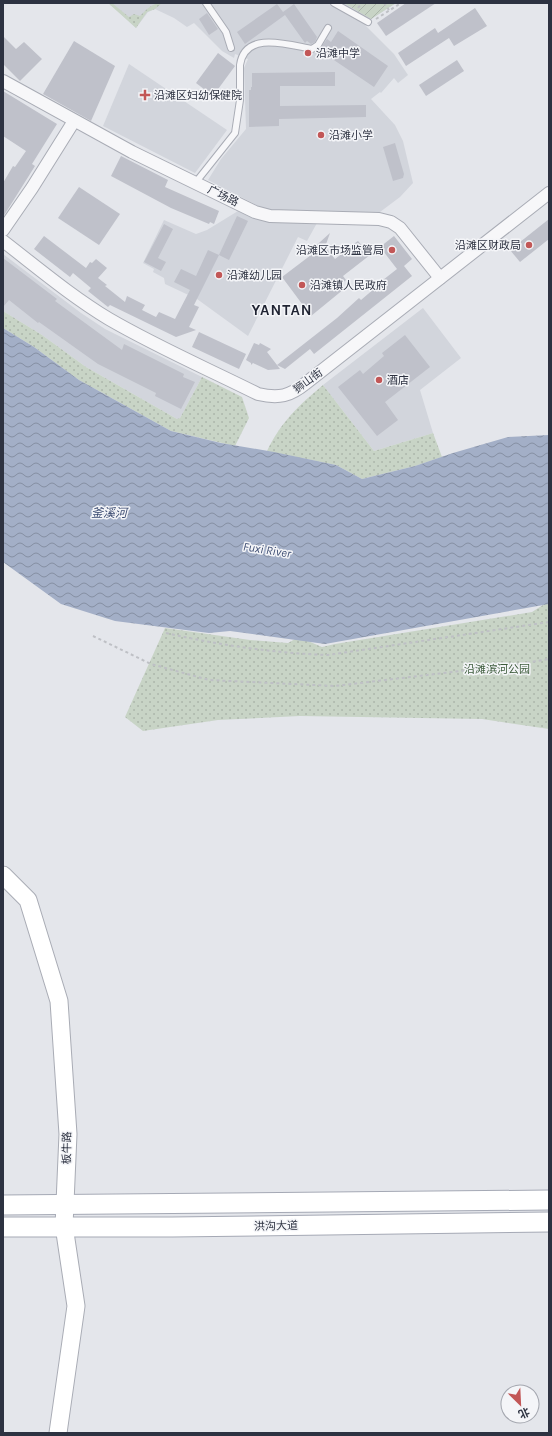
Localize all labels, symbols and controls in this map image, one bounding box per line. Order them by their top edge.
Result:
place label: 沿滩中学 [316,47,360,60]
marker: 沿滩中学 [303,48,313,58]
marker: 沿滩区妇幼保健院 [139,89,151,101]
place label: 沿滩区妇幼保健院 [154,89,242,102]
place label: 沿滩小学 [329,129,373,142]
marker: 沿滩小学 [316,130,326,140]
street label: 广场路 [205,183,241,209]
place label: 沿滩区财政局 [455,239,521,252]
marker: 沿滩区财政局 [524,240,534,250]
place label: 沿滩区市场监管局 [296,244,384,257]
marker: 沿滩区市场监管局 [387,245,397,255]
place label: 沿滩幼儿园 [227,269,282,282]
marker: 沿滩幼儿园 [214,270,224,280]
place label: 沿滩镇人民政府 [310,279,387,292]
marker: 沿滩镇人民政府 [297,280,307,290]
district label: YANTAN [251,301,313,319]
street label: 狮山街 [291,366,325,396]
place label: 酒店 [387,374,409,387]
marker: 酒店 [374,375,384,385]
water label: 釜溪河 [91,506,129,520]
water label: Fuxi River [242,539,293,561]
park label: 沿滩滨河公园 [464,663,530,676]
street label: 板牛路 [60,1131,74,1165]
street label: 洪沟大道 [254,1219,298,1233]
north arrow [500,1384,540,1424]
text: 北 [516,1405,532,1421]

